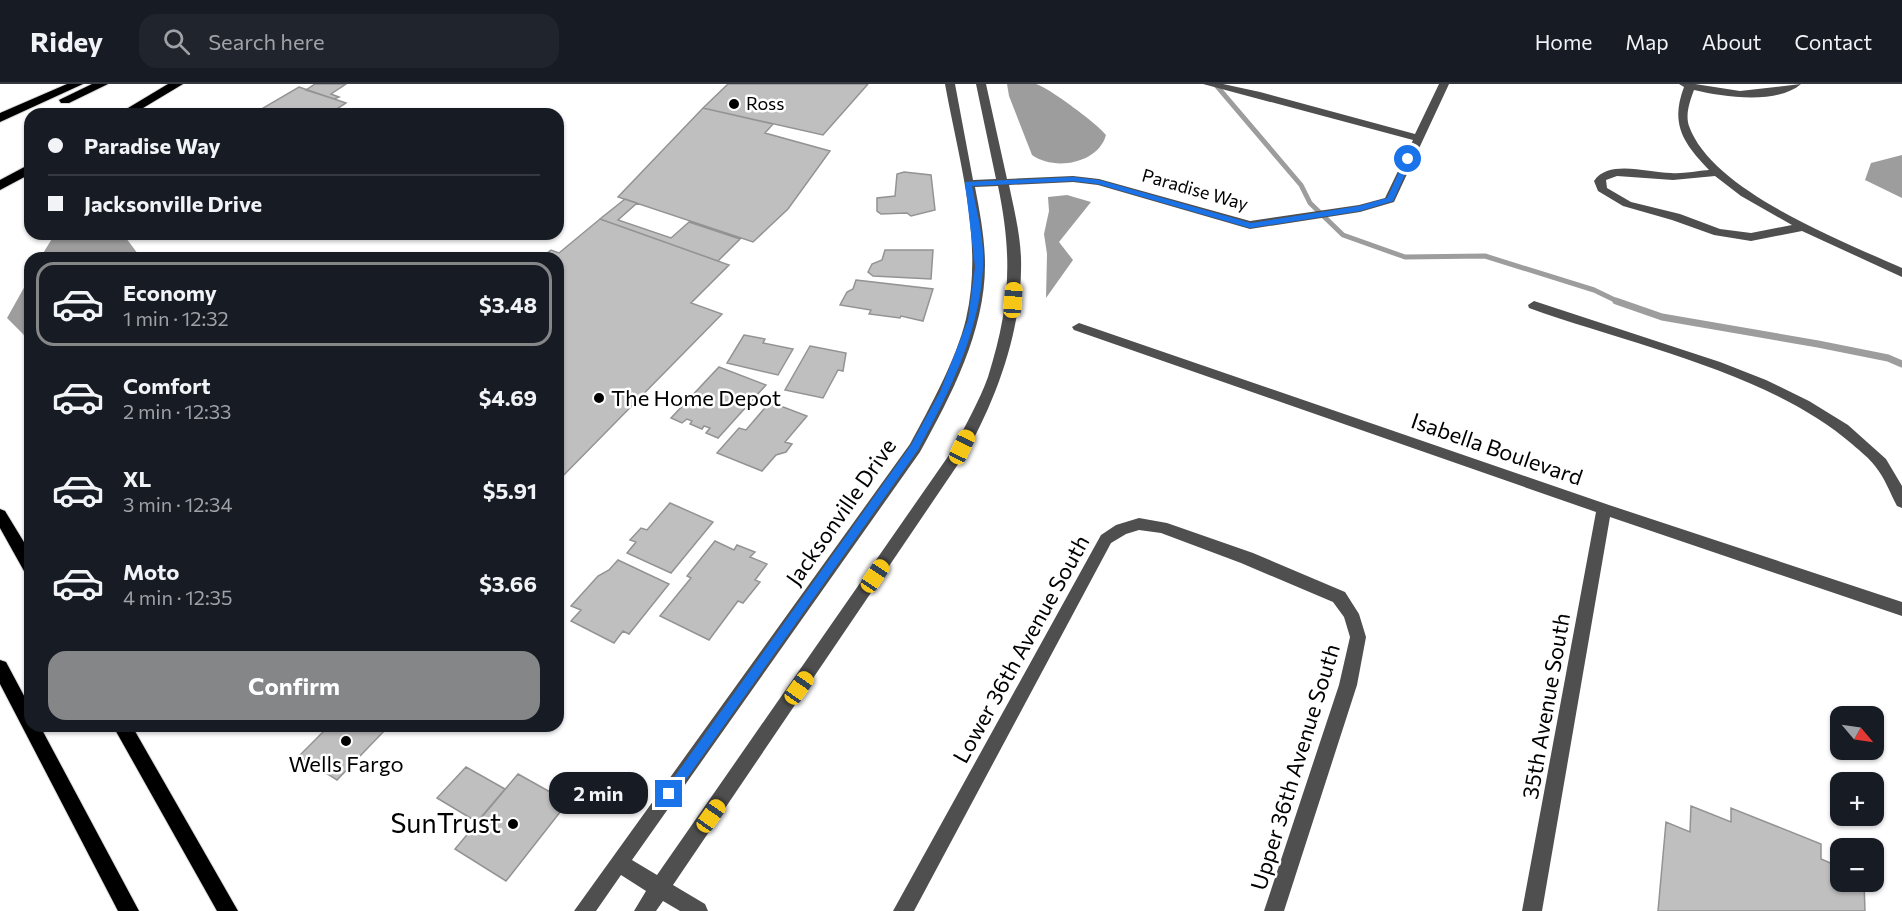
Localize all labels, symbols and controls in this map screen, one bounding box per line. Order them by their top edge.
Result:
search box [139,14,559,68]
text: Ridey [30,24,103,58]
icon: search [160,25,193,58]
text: Search here [208,28,325,55]
text: Home [1535,29,1592,54]
text: Map [1625,29,1669,54]
text: About [1702,29,1761,54]
text: Contact [1794,29,1872,54]
place label: Ross [746,92,784,114]
marker: Ross [727,97,741,111]
text: Paradise Way [84,132,221,159]
route start [1394,145,1421,172]
street label: Paradise Way [1140,163,1251,215]
text: Jacksonville Drive [84,190,262,217]
icon: car [51,277,105,331]
text: Economy [123,279,217,306]
car [1003,281,1023,319]
text: $3.48 [479,291,537,318]
text: 1 min · 12:32 [123,306,229,330]
icon: car [51,370,105,424]
text: Comfort [123,372,211,399]
text: $4.69 [479,384,537,411]
place label: The Home Depot [611,384,781,411]
marker: The Home Depot [592,391,606,405]
text: 2 min · 12:33 [123,399,231,423]
street label: Isabella Boulevard [1408,407,1586,490]
car [946,427,978,467]
street label: Jacksonville Drive [780,433,901,590]
icon: car [51,463,105,517]
text: XL [123,465,151,492]
text: $5.91 [483,477,537,504]
text: 3 min · 12:34 [123,492,232,516]
street label: Lower 36th Avenue South [947,530,1095,767]
icon: car [51,556,105,610]
car [857,556,893,596]
text: Moto [123,558,179,585]
text: $3.66 [479,570,537,597]
text: 4 min · 12:35 [123,585,233,609]
street label: 35th Avenue South [1516,611,1575,801]
street label: Upper 36th Avenue South [1244,641,1345,893]
button: Confirm [48,651,540,720]
car [781,668,817,708]
north arrow [1830,706,1884,760]
map controls [1830,706,1884,892]
marker: Wells Fargo [339,734,353,748]
place label: Wells Fargo [288,750,404,777]
button: + [1830,772,1884,826]
callout: 2 min [549,773,648,815]
route end [655,780,682,807]
text: 2 min [574,781,623,805]
car [693,796,729,836]
place label: SunTrust [390,806,501,839]
marker: SunTrust [506,817,520,831]
button: − [1830,838,1884,892]

